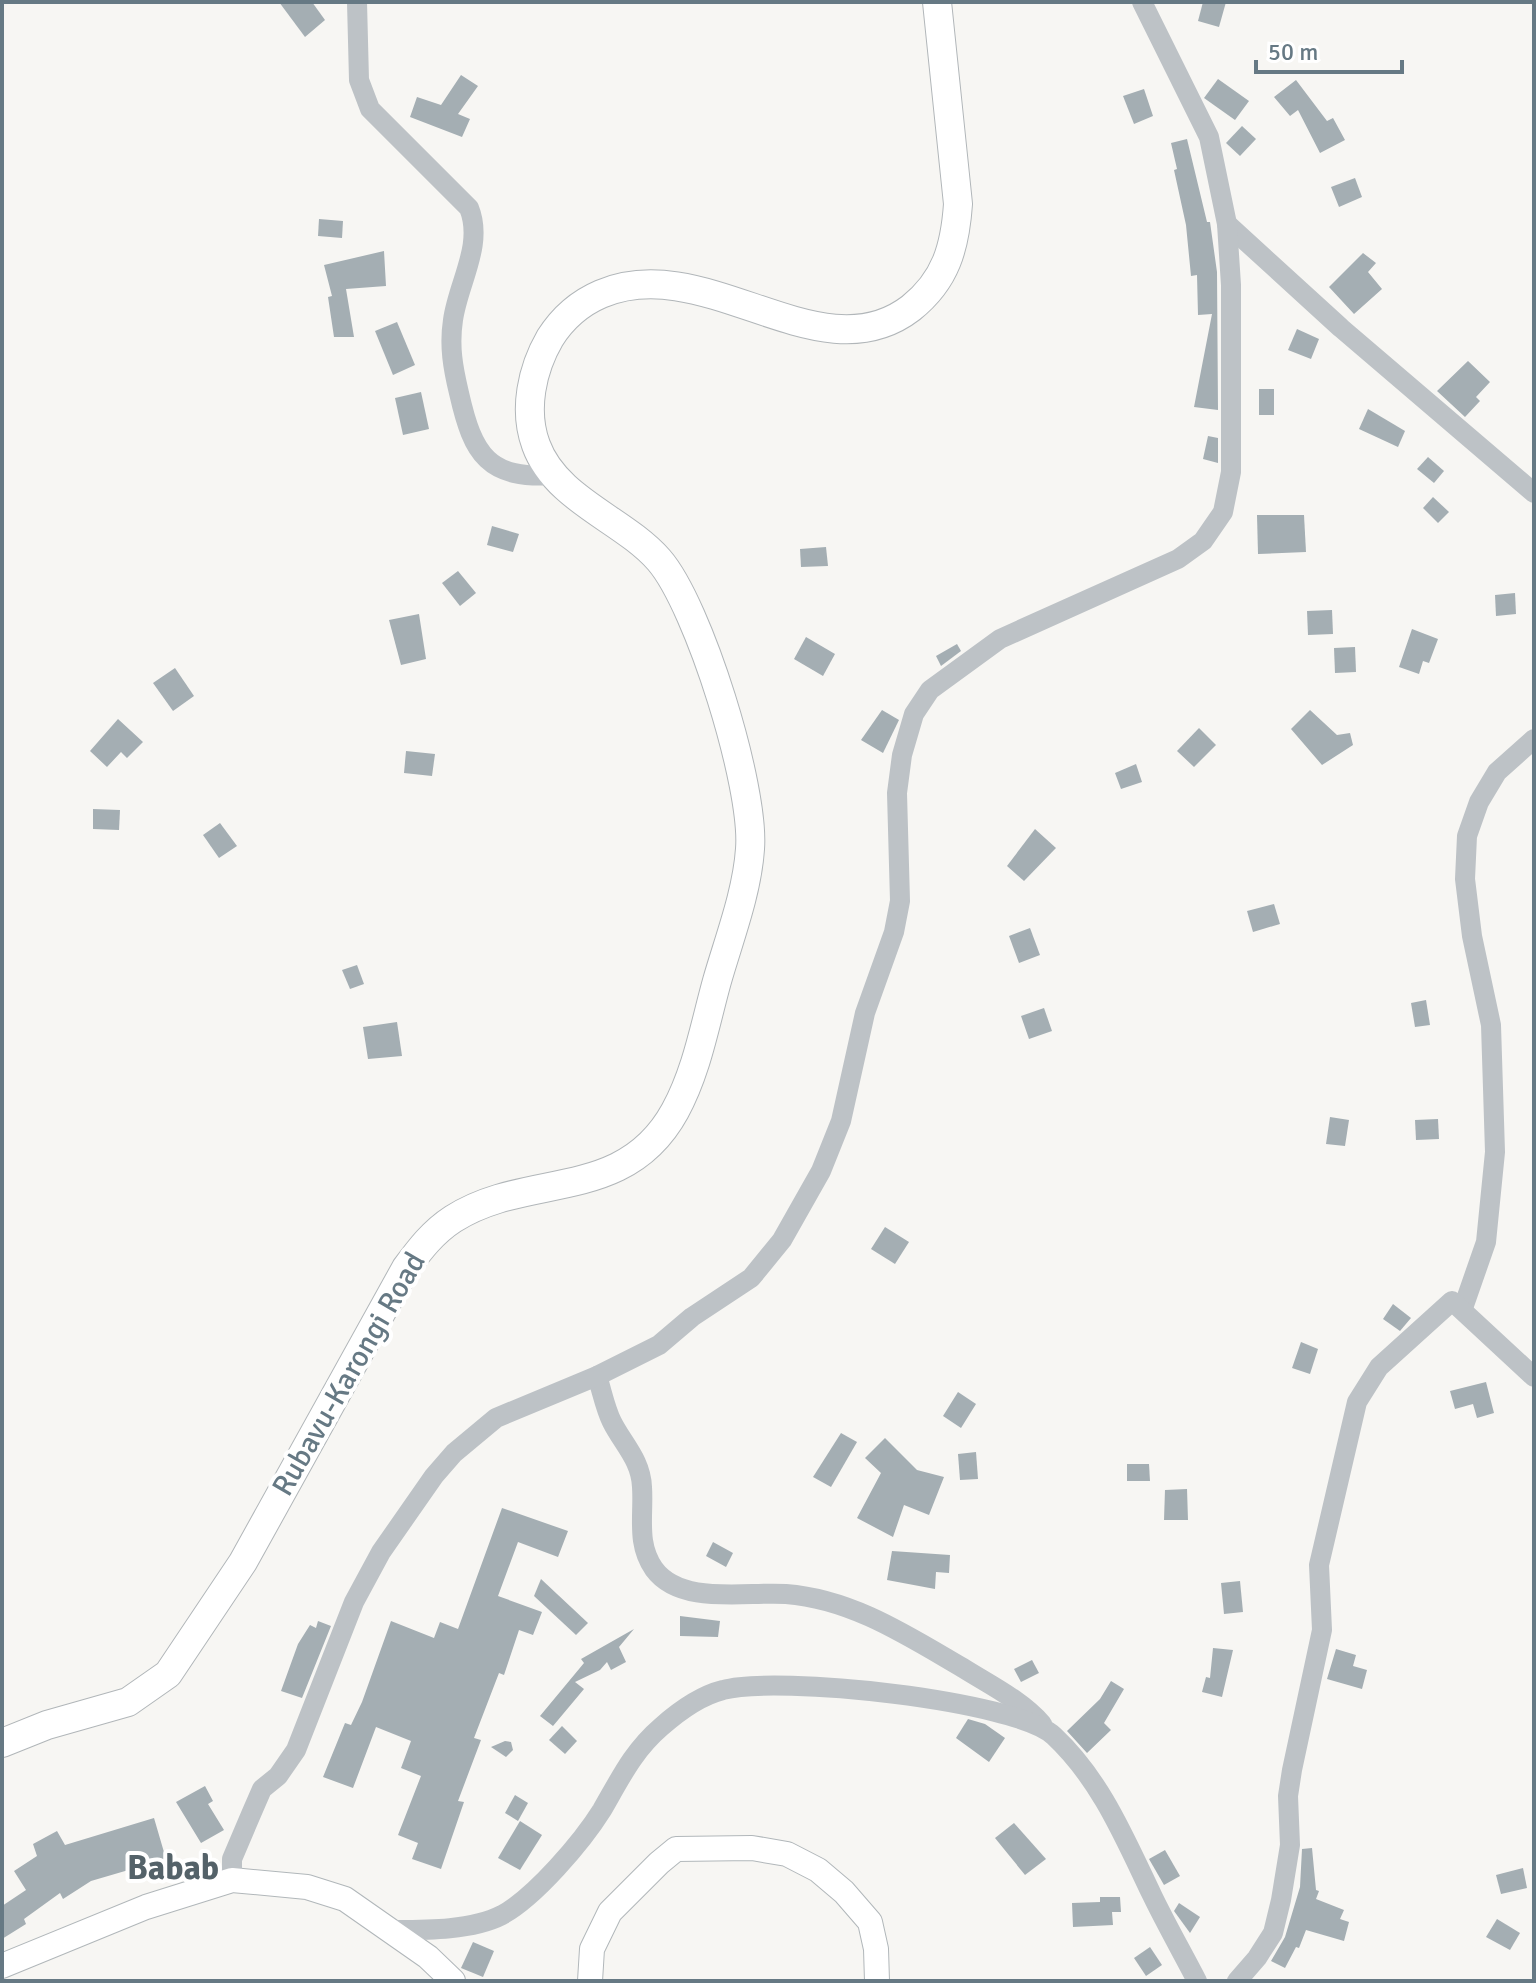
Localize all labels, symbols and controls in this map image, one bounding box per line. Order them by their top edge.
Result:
scale bar [1256,24,1402,74]
text: 50 m [1268,37,1318,67]
street label: Rubavu-Karongi Road [264,1246,434,1502]
district label: Babab [127,1847,219,1889]

